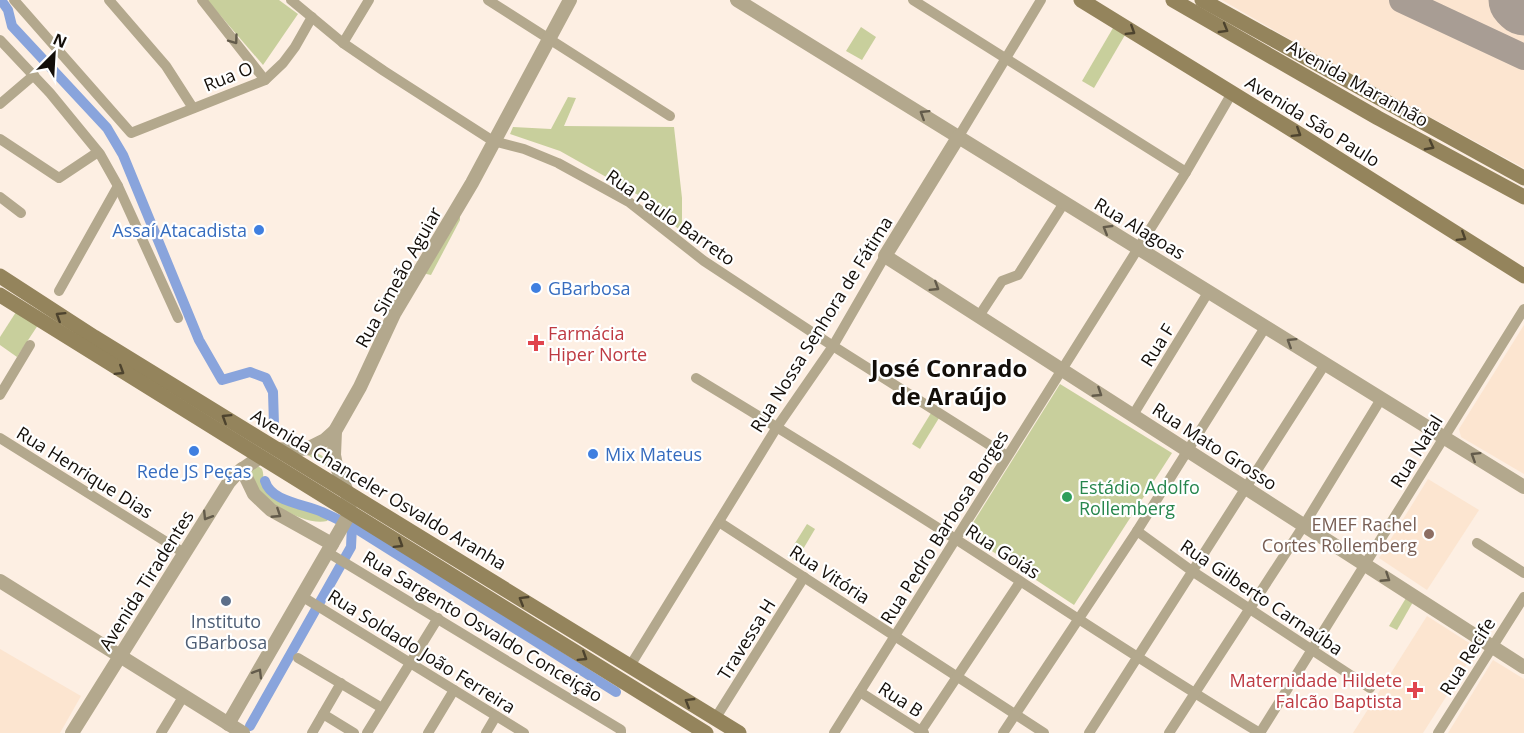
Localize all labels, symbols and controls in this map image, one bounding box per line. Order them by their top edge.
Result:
one-way arrow [1218,22,1228,33]
one-way arrow [1125,23,1135,35]
north arrow [24,24,84,84]
text: N [50,28,71,53]
one-way arrow [227,33,238,44]
street label: Avenida Maranhão [1283,34,1433,132]
street label: Rua O [200,55,256,97]
street label: Avenida São Paulo [1241,70,1385,172]
one-way arrow [920,110,930,122]
one-way arrow [1291,125,1301,137]
one-way arrow [1424,139,1434,150]
street label: Rua Paulo Barreto [602,163,740,271]
street label: Rua Alagoas [1090,191,1190,265]
street label: Rua Simeão Aguiar [349,202,447,352]
street label: Rua Nossa Senhora de Fátima [744,211,898,437]
place label: Assaí Atacadista [112,218,247,242]
marker: Assaí Atacadista [252,223,266,237]
one-way arrow [1103,224,1113,236]
one-way arrow [1456,229,1466,241]
place label: GBarbosa [548,276,631,300]
one-way arrow [928,280,939,291]
marker: GBarbosa [529,281,543,295]
one-way arrow [56,312,67,323]
street label: Rua F [1135,319,1179,371]
place label: Farmácia Hiper Norte [548,321,647,366]
marker: Farmácia Hiper Norte [529,336,543,350]
one-way arrow [1287,338,1297,350]
district label: José Conrado de Araújo [869,351,1027,412]
one-way arrow [114,363,125,374]
one-way arrow [1092,386,1103,397]
street label: Rua Mato Grosso [1148,397,1282,495]
street label: Avenida Chanceler Osvaldo Aranha [247,403,511,575]
street label: Rua Natal [1384,410,1448,492]
one-way arrow [222,414,232,426]
street label: Rua Henrique Dias [12,420,158,524]
street label: Rua Pedro Barbosa Borges [874,426,1014,628]
place label: Mix Mateus [605,442,702,466]
marker: Rede JS Peças [187,444,201,458]
marker: Mix Mateus [586,447,600,461]
one-way arrow [1470,452,1481,463]
place label: Rede JS Peças [137,459,251,483]
place label: Estádio Adolfo Rollemberg [1079,475,1200,520]
marker: Estádio Adolfo Rollemberg [1060,490,1074,504]
street label: Avenida Tiradentes [93,505,199,655]
one-way arrow [270,507,281,518]
one-way arrow [203,510,215,520]
place label: EMEF Rachel Cortes Rollemberg [1262,512,1417,557]
street label: Rua Goiás [961,518,1045,584]
marker: EMEF Rachel Cortes Rollemberg [1422,527,1436,541]
street label: Rua Gilberto Carnaúba [1176,534,1348,660]
one-way arrow [393,536,404,547]
street label: Rua Vitória [785,539,875,609]
street label: Rua Sargento Osvaldo Conceição [359,545,607,707]
one-way arrow [1379,571,1390,582]
street label: Rua Soldado João Ferreira [324,583,520,719]
marker: Instituto GBarbosa [219,594,233,608]
street label: Travessa H [712,594,780,684]
one-way arrow [519,595,529,607]
place label: Instituto GBarbosa [185,609,267,654]
street label: Rua Recife [1434,613,1500,699]
one-way arrow [577,650,587,662]
place label: Maternidade Hildete Falcão Baptista [1230,668,1402,713]
one-way arrow [250,669,262,680]
street label: Rua B [874,676,928,722]
marker: Maternidade Hildete Falcão Baptista [1406,681,1424,699]
one-way arrow [685,698,695,710]

